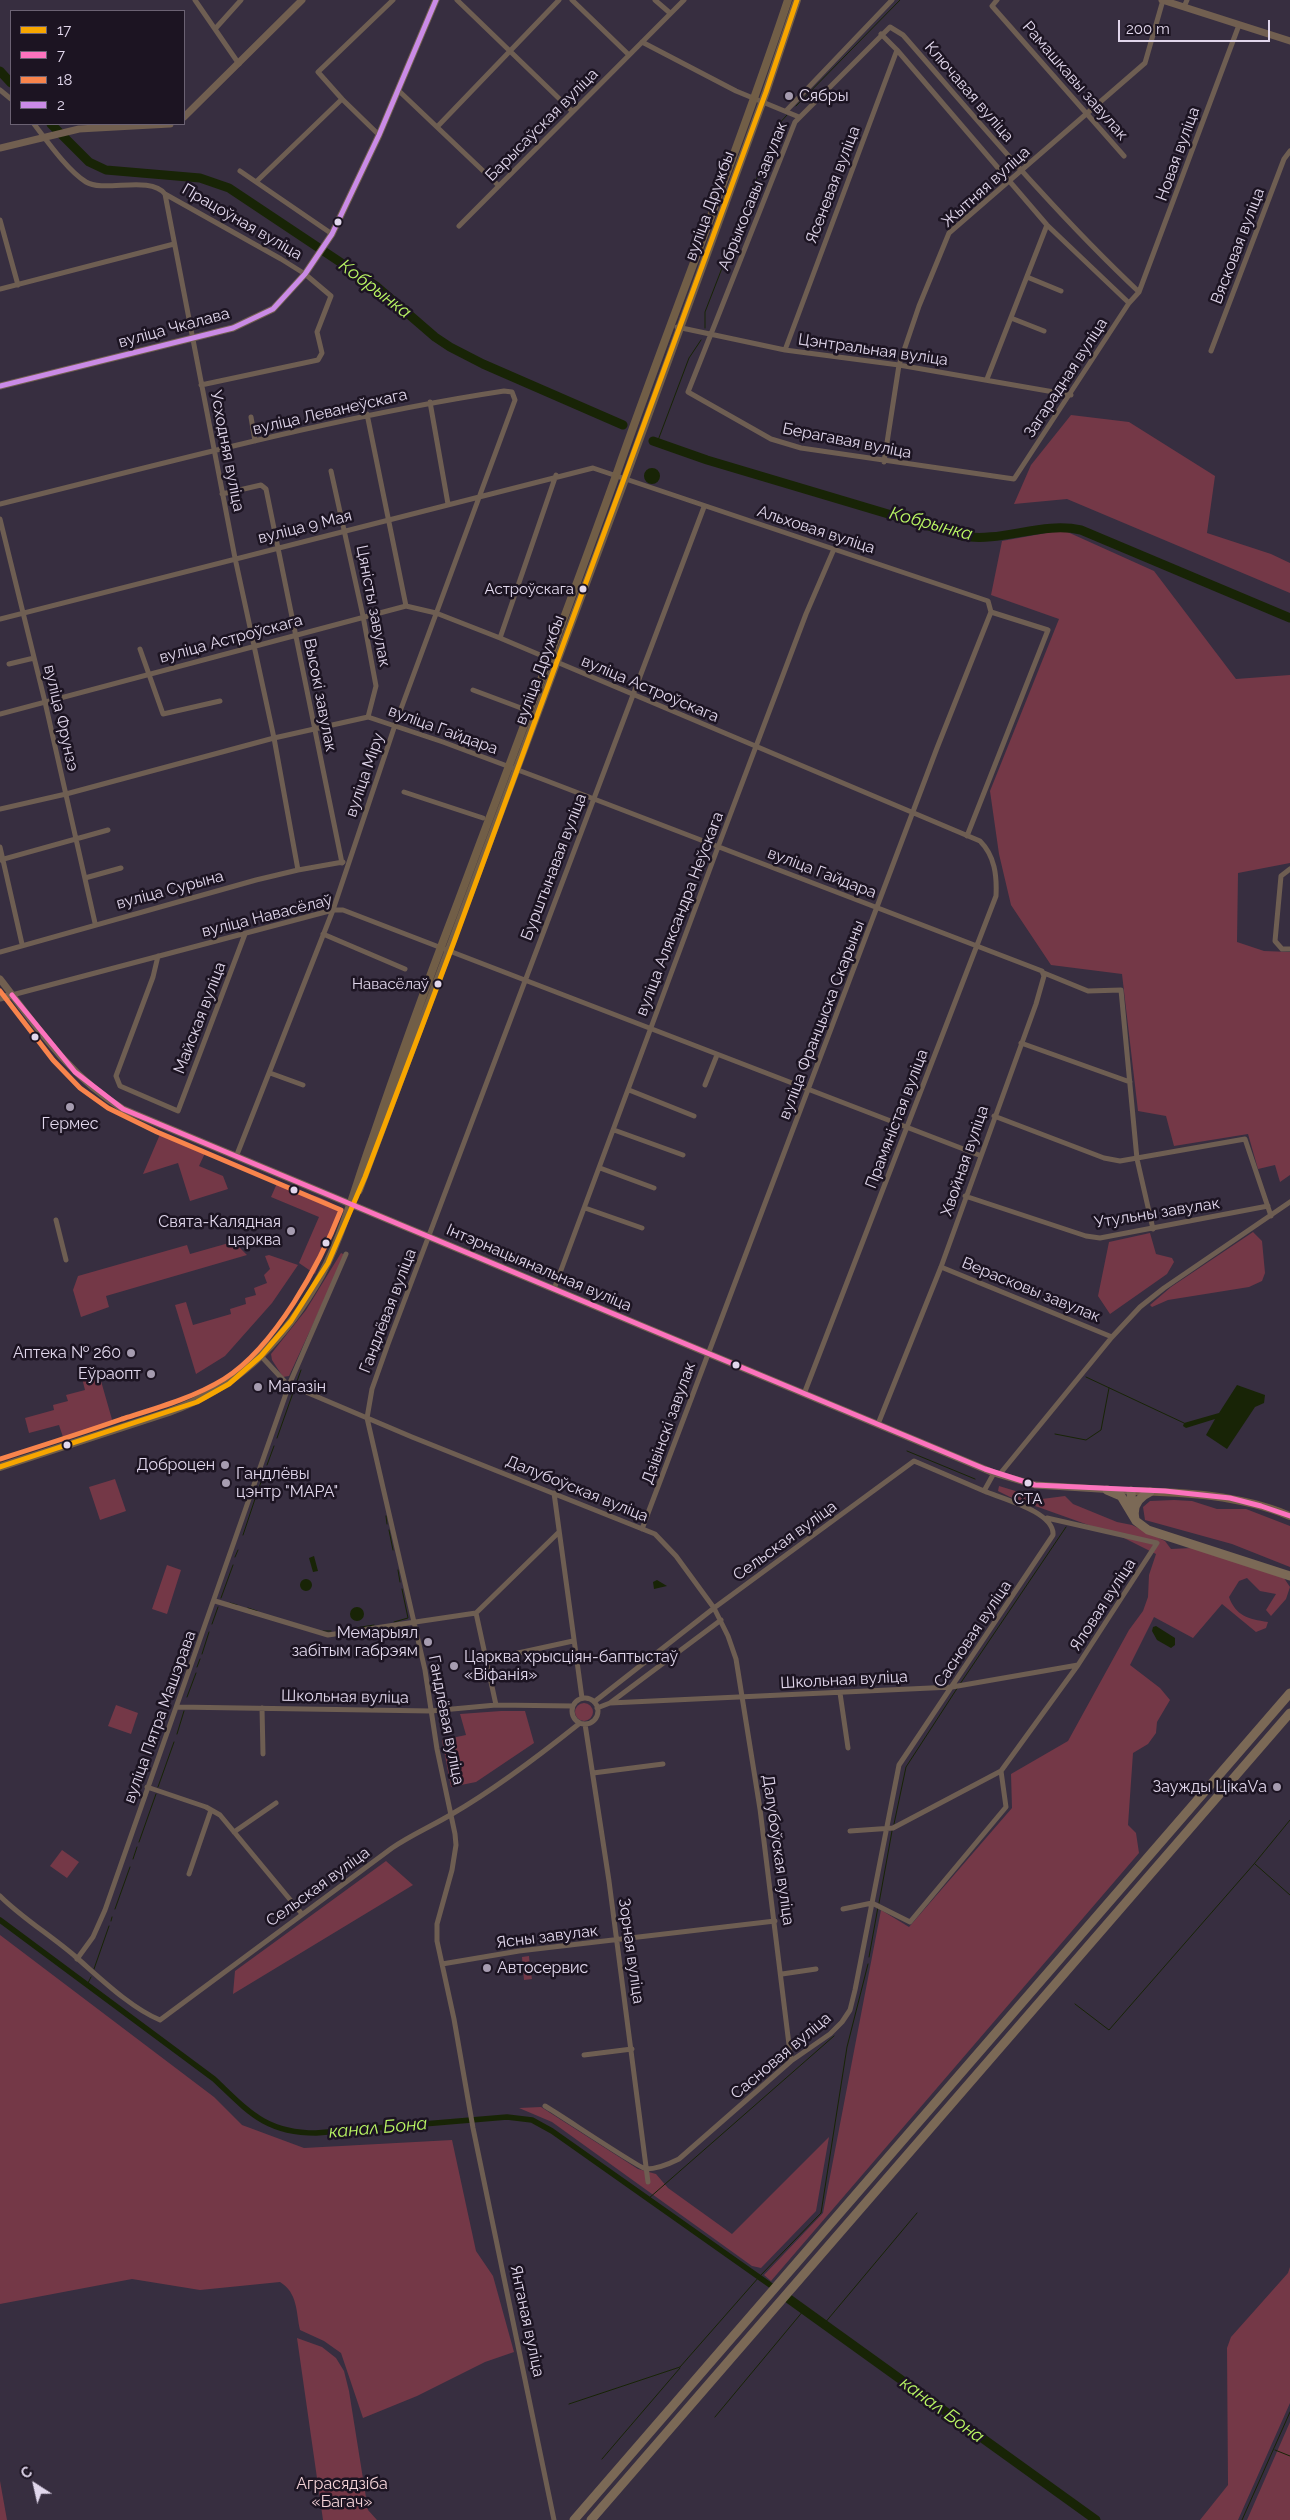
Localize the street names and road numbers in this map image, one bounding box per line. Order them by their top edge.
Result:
street label: Рамашкавы завулак [1018,18,1132,144]
street label: Ключавая вуліца [920,38,1018,146]
street label: Барысаўская вуліца [482,65,602,185]
street label: Новая вуліца [1152,104,1204,204]
street label: Абрыкосавы завулак [714,119,792,273]
street label: Ясеневая вуліца [802,123,864,247]
street label: Жытняя вуліца [938,142,1034,232]
street label: вуліца Дружбы [681,149,739,263]
street label: Працоўная вуліца [179,180,305,264]
street label: Вясковая вуліца [1207,185,1269,307]
street label: вуліца Чкалава [116,304,232,352]
street label: Загарадная вуліца [1020,315,1112,441]
street label: Цэнтральная вуліца [797,330,949,370]
street label: вуліца Леванеўскага [251,385,409,439]
street label: Усходняя вуліца [206,389,248,513]
street label: Берагавая вуліца [781,419,913,463]
street label: Альховая вуліца [755,502,877,558]
street label: вуліца 9 Мая [256,506,354,548]
street label: Цяністы завулак [352,543,394,669]
street label: вуліца Астроўскага [157,611,305,667]
street label: вуліца Дружбы [511,613,569,727]
street label: Высокі завулак [300,637,340,753]
street label: вуліца Астроўскага [578,651,722,727]
street label: вуліца Фрунзэ [39,663,83,773]
street label: вуліца Гайдара [386,701,500,759]
street label: вуліца Міру [342,730,388,820]
street label: Бурштынавая вуліца [517,791,591,943]
street label: вуліца Аляксандра Неўскага [632,809,728,1019]
street label: вуліца Гайдара [765,843,879,903]
street label: вуліца Сурына [114,866,226,914]
street label: вуліца Навасёлаў [200,890,334,942]
street label: вуліца Францыска Скарыны [775,918,869,1122]
street label: Майская вуліца [170,959,230,1077]
street label: Прамяністая вуліца [862,1047,932,1191]
street label: Хвойная вуліца [937,1103,993,1219]
street label: Утульны завулак [1093,1194,1221,1232]
street label: Інтэрнацыянальная вуліца [444,1220,634,1316]
street label: Гандлёвая вуліца [355,1246,421,1376]
street label: Верасковы завулак [959,1253,1103,1327]
street label: Дзівінскі завулак [638,1359,700,1487]
street label: Далубоўская вуліца [503,1452,651,1526]
street label: Сельская вуліца [730,1497,840,1585]
street label: Яловая вуліца [1066,1555,1140,1655]
street label: Сасновая вуліца [930,1577,1016,1691]
street label: вуліца Пятра Машэрава [120,1628,200,1806]
street label: Гандлёвая вуліца [424,1654,468,1786]
street label: Школьная вуліца [780,1667,908,1693]
street label: Школьная вуліца [281,1686,409,1708]
street label: Далубоўская вуліца [758,1774,798,1926]
street label: Сельская вуліца [263,1843,373,1931]
street label: Зорная вуліца [614,1897,648,2005]
street label: Ясны завулак [495,1921,599,1953]
street label: Сасновая вуліца [727,2009,835,2103]
street label: Янтаная вуліца [506,2263,548,2379]

